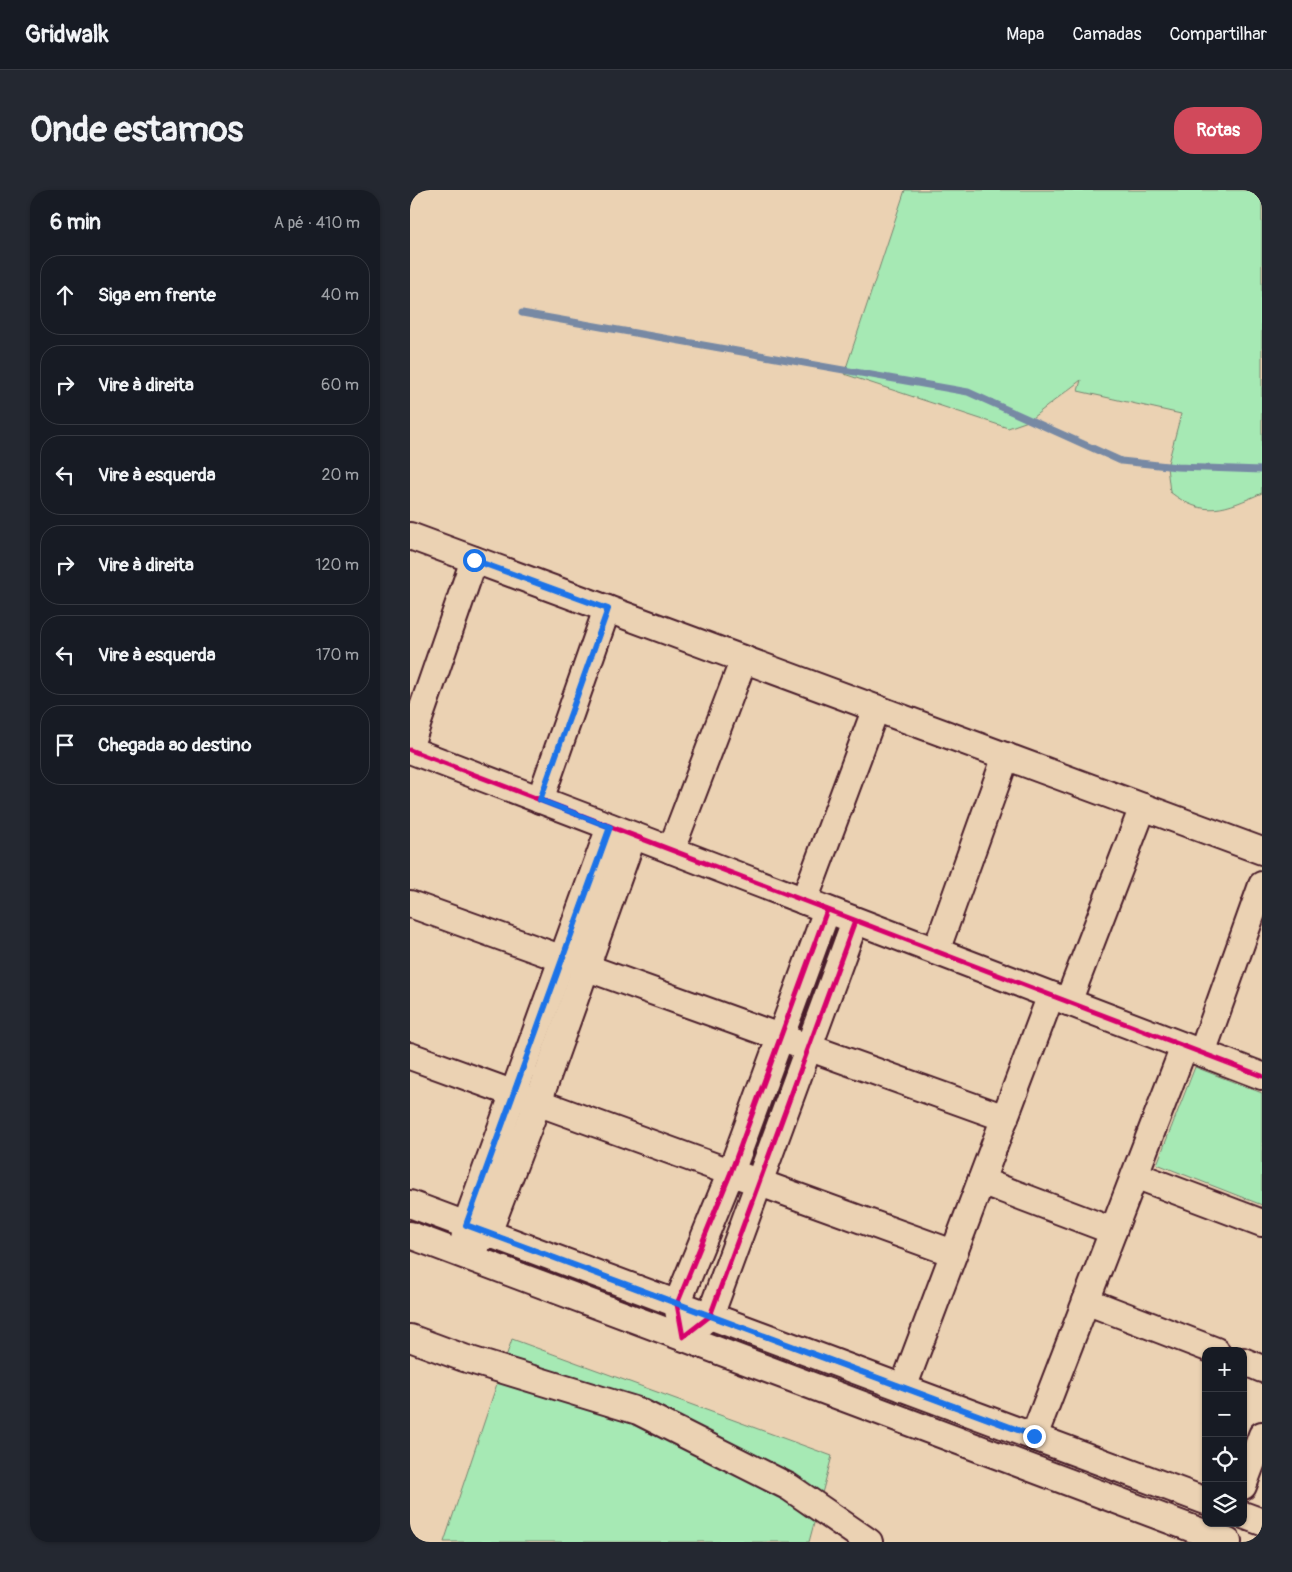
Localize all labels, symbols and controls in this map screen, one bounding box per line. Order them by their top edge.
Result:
text: Gridwalk [25,20,109,49]
text: Mapa [1006,23,1044,46]
text: Camadas [1072,23,1142,46]
text: Compartilhar [1170,23,1267,46]
button: Rotas [1174,107,1262,154]
text: Onde estamos [30,108,243,152]
text: 6 min [50,209,101,236]
text: A pé · 410 m [274,213,360,233]
icon: ahead [51,281,79,309]
text: Siga em frente [98,283,216,307]
text: 40 m [321,285,359,305]
icon: right [51,371,79,399]
text: Vire à direita [98,373,194,397]
text: 60 m [321,375,359,395]
icon: left [51,461,79,489]
text: Vire à esquerda [98,463,216,487]
text: 20 m [321,465,359,485]
route start [463,549,486,572]
icon: right [51,551,79,579]
text: Vire à direita [98,553,194,577]
text: 120 m [315,555,359,575]
icon: left [51,641,79,669]
text: Vire à esquerda [98,643,216,667]
text: 170 m [316,645,359,665]
icon: arrive [51,731,79,759]
text: Chegada ao destino [98,733,251,757]
map controls [1202,1347,1247,1527]
button: + [1202,1347,1247,1392]
button: − [1202,1392,1247,1437]
route end [1023,1425,1046,1448]
button: locate [1202,1437,1247,1482]
button: layers [1202,1482,1247,1527]

